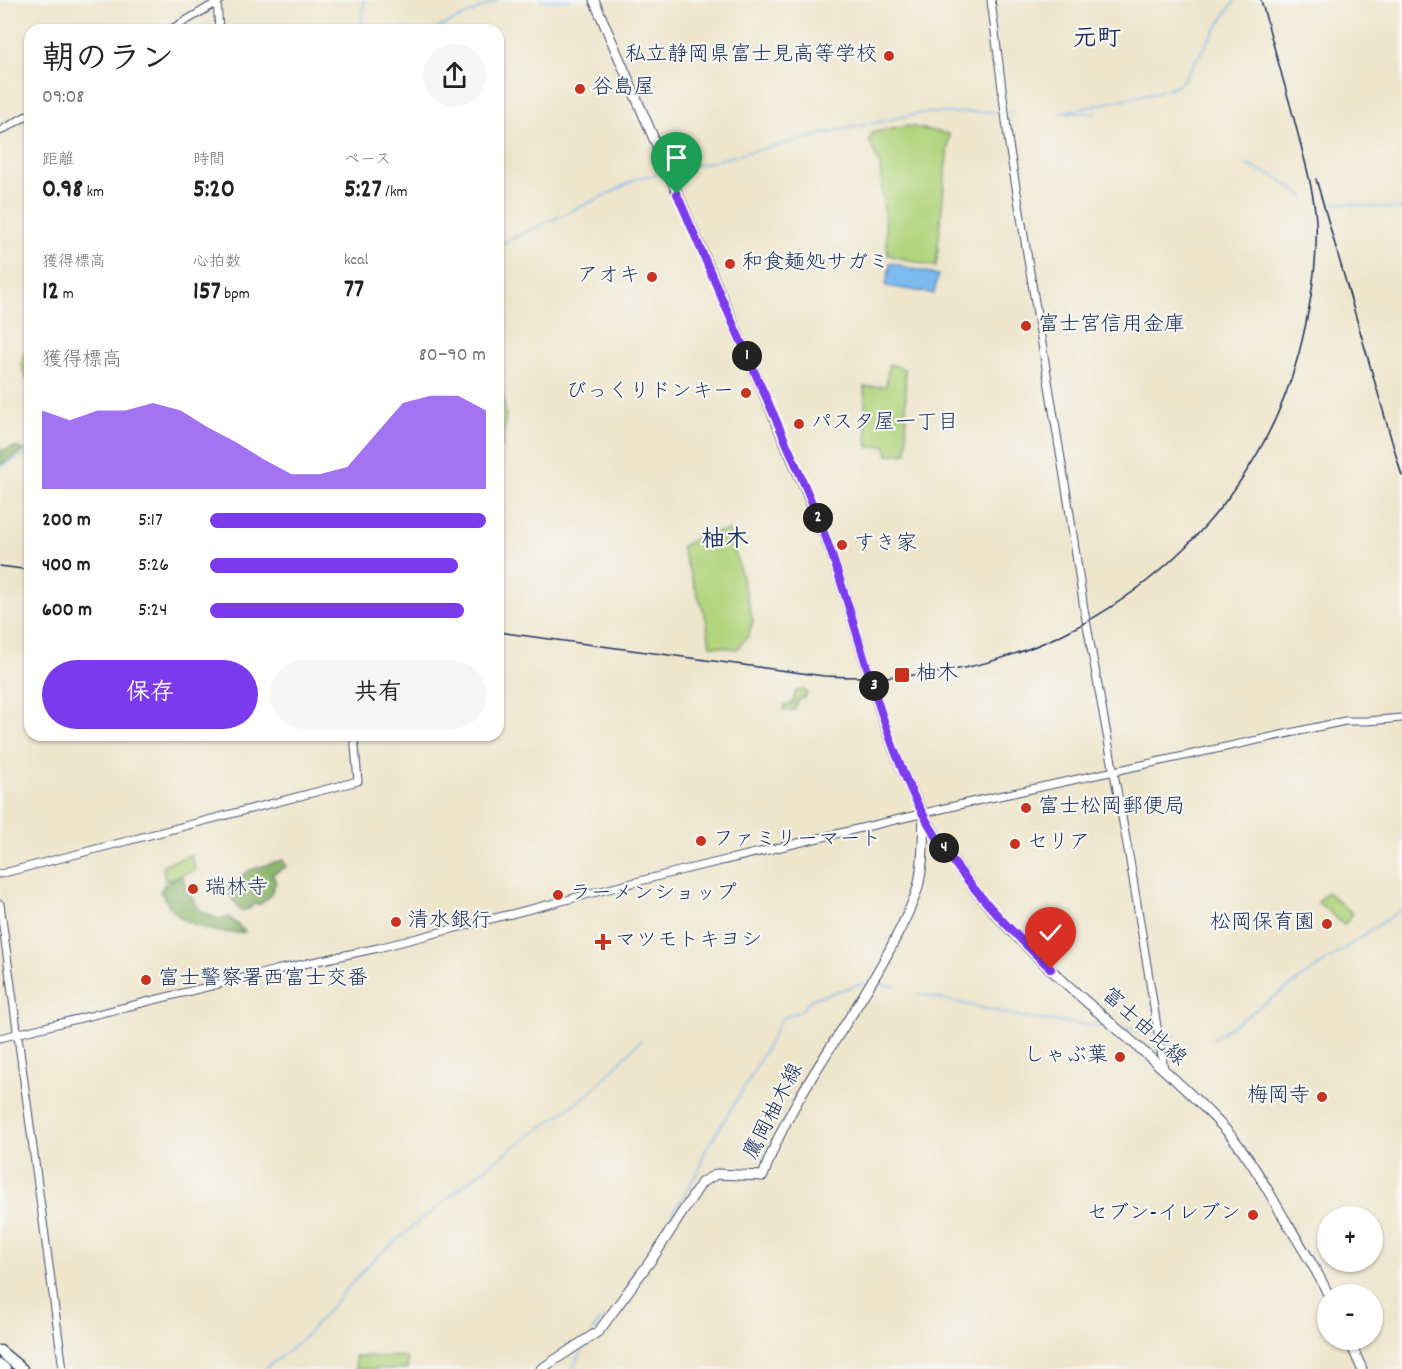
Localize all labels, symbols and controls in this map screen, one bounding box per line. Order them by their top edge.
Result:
district label: 元町 [1073,23,1121,57]
text: 朝のラン [42,38,174,85]
place label: 私立静岡県富士見高等学校 [625,41,877,71]
button: share [423,44,486,107]
marker: 私立静岡県富士見高等学校 [882,49,896,63]
place label: 谷島屋 [592,74,655,104]
marker: 谷島屋 [573,82,587,96]
text: 09:08 [42,84,84,112]
pin [651,132,702,194]
icon: arrive [660,141,693,174]
text: 距離 [42,149,74,172]
text: 時間 [193,149,225,172]
text: ペース [344,149,391,172]
text: 0.98 [42,172,83,209]
text: 5:20 [193,172,235,209]
text: 5:27 [344,172,382,209]
text: km [83,181,104,204]
text: /km [382,181,407,204]
text: kcal [344,249,368,272]
place label: 和食麺処サガミ [742,249,889,279]
text: 獲得標高 [42,251,106,274]
text: 心拍数 [193,251,241,274]
marker: 和食麺処サガミ [723,257,737,271]
place label: アオキ [577,262,640,292]
marker: アオキ [645,270,659,284]
text: 77 [344,272,364,309]
text: 12 [42,274,59,311]
text: 157 [193,274,221,311]
text: m [59,283,74,306]
text: bpm [221,283,250,306]
place label: 富士宮信用金庫 [1038,311,1185,341]
marker: 富士宮信用金庫 [1019,319,1033,333]
pin: 1 [732,341,762,371]
text: 80–90 m [419,342,486,370]
text: 1 [745,344,749,367]
text: 獲得標高 [42,347,122,375]
place label: びっくりドンキー [566,378,734,408]
marker: びっくりドンキー [739,386,753,400]
place label: パスタ屋一丁目 [811,409,958,439]
marker: パスタ屋一丁目 [792,417,806,431]
pin: 2 [803,503,833,533]
text: 2 [815,506,822,529]
text: 200 m [42,507,91,535]
text: 5:17 [138,507,163,535]
district label: 柚木 [701,524,749,558]
place label: すき家 [854,530,917,560]
marker: すき家 [835,538,849,552]
text: 400 m [42,552,90,580]
text: 5:26 [138,552,169,580]
text: 600 m [42,597,92,625]
text: 5:24 [138,597,168,625]
button: 保存 [42,660,258,729]
button: 共有 [270,660,486,729]
place label: 柚木 [916,660,958,690]
marker: 柚木 [893,666,911,684]
pin: 3 [859,671,889,701]
text: 3 [870,674,878,697]
place label: 富士松岡郵便局 [1038,793,1185,823]
marker: 富士松岡郵便局 [1019,801,1033,815]
place label: ファミリーマート [713,826,881,856]
place label: セリア [1027,829,1090,859]
pin: 4 [929,833,959,863]
marker: ファミリーマート [694,834,708,848]
text: 4 [941,836,947,859]
marker: セリア [1008,837,1022,851]
place label: 瑞林寺 [205,874,268,904]
place label: ラーメンショップ [570,880,737,910]
marker: 瑞林寺 [186,882,200,896]
marker: ラーメンショップ [551,888,565,902]
place label: 清水銀行 [408,907,492,937]
pin [1025,907,1076,969]
place label: 松岡保育園 [1210,909,1315,939]
marker: 清水銀行 [389,915,403,929]
icon: check [1034,916,1067,949]
marker: 松岡保育園 [1320,917,1334,931]
place label: マツモトキヨシ [615,927,762,957]
marker: マツモトキヨシ [596,935,610,949]
place label: 富士警察署西富士交番 [158,965,368,995]
marker: 富士警察署西富士交番 [139,973,153,987]
street label: 富士由比線 [1094,982,1192,1074]
place label: しゃぶ葉 [1024,1042,1108,1072]
marker: しゃぶ葉 [1113,1050,1127,1064]
street label: 鷹岡柚木線 [738,1058,812,1166]
place label: 梅岡寺 [1247,1082,1310,1112]
marker: 梅岡寺 [1315,1090,1329,1104]
place label: セブン-イレブン [1087,1200,1241,1230]
map controls [1317,1206,1383,1350]
button: + [1317,1206,1383,1272]
marker: セブン-イレブン [1246,1208,1260,1222]
button: − [1317,1284,1383,1350]

